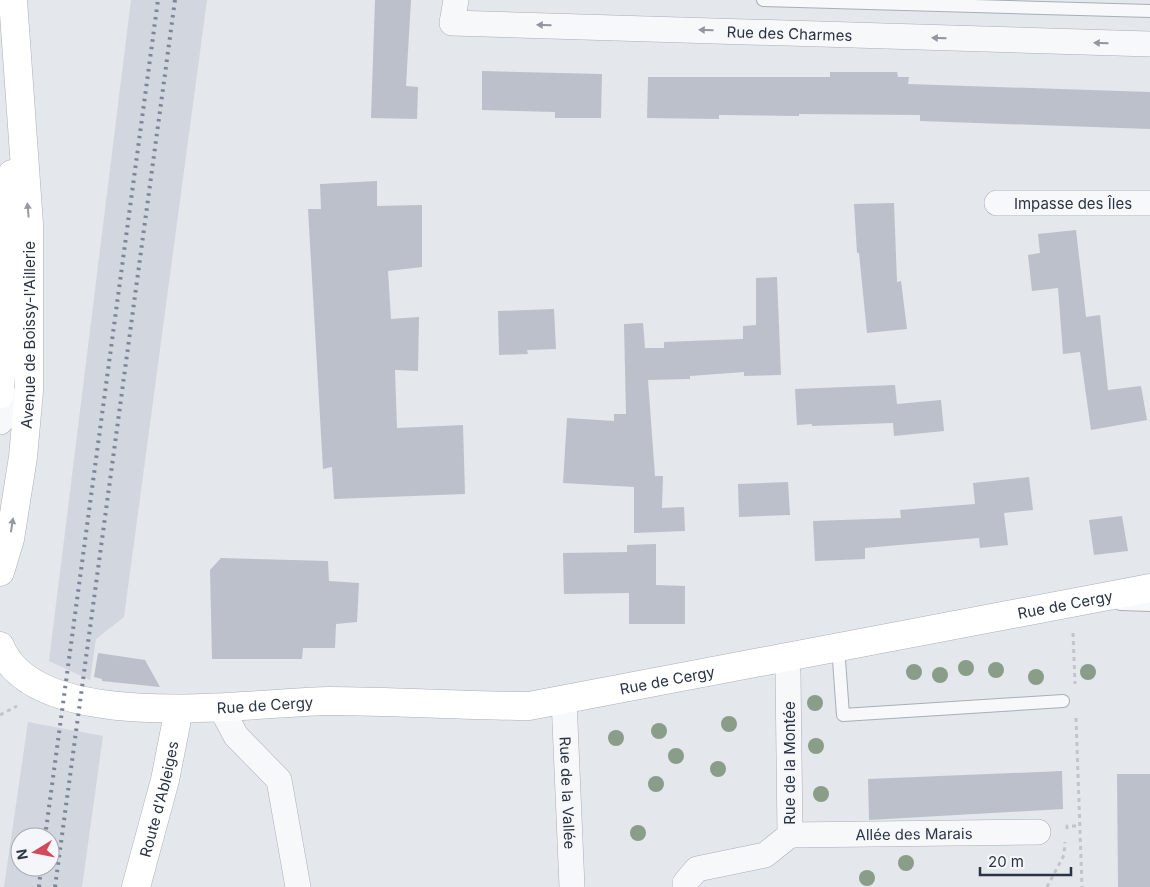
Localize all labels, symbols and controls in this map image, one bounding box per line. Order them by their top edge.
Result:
one-way arrow [536,21,552,29]
street label: Rue des Charmes [726,22,853,45]
one-way arrow [698,26,714,34]
one-way arrow [931,33,947,41]
one-way arrow [1093,38,1109,46]
street label: Impasse des Îles [1014,194,1132,213]
one-way arrow [24,202,32,218]
street label: Avenue de Boissy-l'Aillerie [16,241,39,429]
one-way arrow [9,516,17,532]
street label: Rue de Cergy [1016,586,1115,622]
street label: Rue de Cergy [618,661,717,698]
street label: Rue de Cergy [216,692,314,717]
street label: Rue de la Montée [780,701,799,825]
street label: Rue de la Vallée [556,736,580,850]
street label: Route d'Ableiges [135,739,182,859]
street label: Allée des Marais [855,823,973,844]
north arrow [10,827,60,877]
scale bar [980,844,1071,876]
text: N [12,848,31,861]
text: 20 m [988,852,1024,871]

